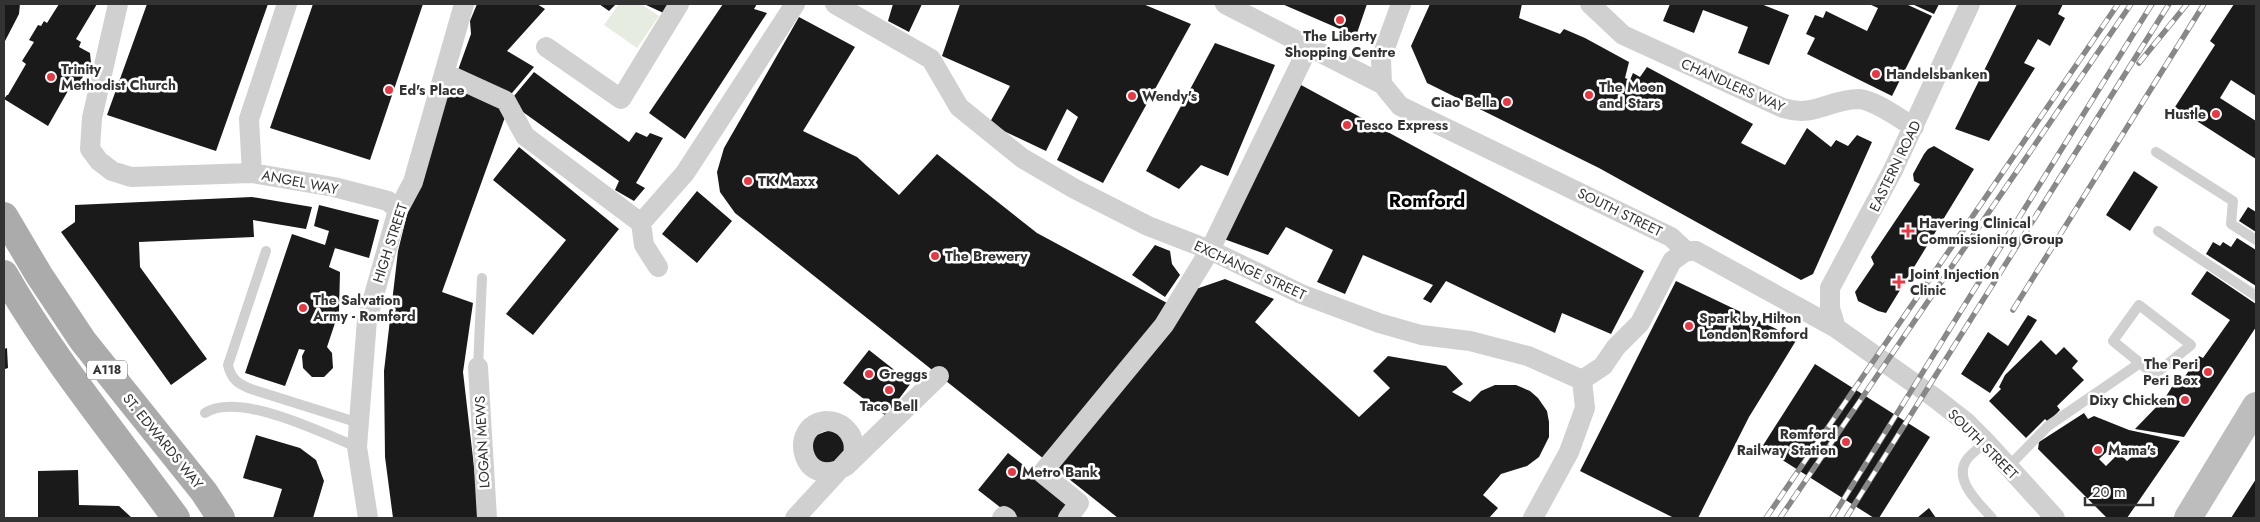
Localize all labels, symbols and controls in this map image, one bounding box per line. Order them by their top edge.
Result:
marker: The Liberty Shopping Centre [1334,14,1346,26]
place label: The Liberty Shopping Centre [1285,26,1395,62]
street label: CHANDLERS WAY [1678,53,1788,117]
place label: Trinity Methodist Church [61,59,176,95]
place label: Handelsbanken [1886,64,1988,84]
marker: Handelsbanken [1870,68,1882,80]
marker: Trinity Methodist Church [45,71,57,83]
place label: The Moon and Stars [1599,77,1664,113]
place label: Ed's Place [399,80,465,100]
marker: Ed's Place [383,84,395,96]
place label: Wendy's [1142,86,1198,106]
marker: The Moon and Stars [1583,89,1595,101]
marker: Wendy's [1126,90,1138,102]
place label: Ciao Bella [1431,92,1497,112]
marker: Ciao Bella [1501,96,1513,108]
place label: Hustle [2164,104,2206,124]
marker: Hustle [2210,108,2222,120]
place label: Tesco Express [1357,115,1449,135]
street label: EASTERN ROAD [1864,117,1926,215]
marker: Tesco Express [1341,119,1353,131]
street label: ANGEL WAY [260,165,340,199]
place label: TK Maxx [758,171,816,191]
marker: TK Maxx [742,175,754,187]
street label: SOUTH STREET [1574,183,1666,241]
district label: Romford [1389,187,1465,214]
street label: HIGH STREET [368,200,412,285]
place label: Havering Clinical Commissioning Group [1919,213,2064,249]
marker: Havering Clinical Commissioning Group [1901,224,1915,238]
street label: EXCHANGE STREET [1191,235,1310,305]
place label: The Brewery [945,246,1028,266]
marker: The Brewery [929,250,941,262]
place label: Joint Injection Clinic [1907,264,1999,300]
marker: Joint Injection Clinic [1892,275,1906,289]
place label: The Salvation Army - Romford [312,290,416,326]
marker: The Salvation Army - Romford [297,302,309,314]
place label: Spark by Hilton London Romford [1699,308,1808,344]
marker: Spark by Hilton London Romford [1683,320,1695,332]
place label: The Peri Peri Box [2143,354,2199,390]
road number: A118 [87,360,127,380]
place label: Greggs [879,364,928,384]
marker: The Peri Peri Box [2202,366,2214,378]
marker: Greggs [863,368,875,380]
marker: Taco Bell [883,384,895,396]
street label: ST. EDWARDS WAY [118,389,208,493]
place label: Dixy Chicken [2089,390,2175,410]
marker: Dixy Chicken [2179,394,2191,406]
street label: LOGAN MEWS [470,395,494,489]
place label: Taco Bell [860,396,918,416]
street label: SOUTH STREET [1943,404,2023,484]
place label: Romford Railway Station [1737,424,1836,460]
marker: Romford Railway Station [1840,436,1852,448]
place label: Mama's [2108,440,2157,460]
marker: Mama's [2092,444,2104,456]
place label: Metro Bank [1022,462,1098,482]
marker: Metro Bank [1006,466,1018,478]
scale bar [2085,474,2152,506]
text: 20 m [2092,481,2126,503]

